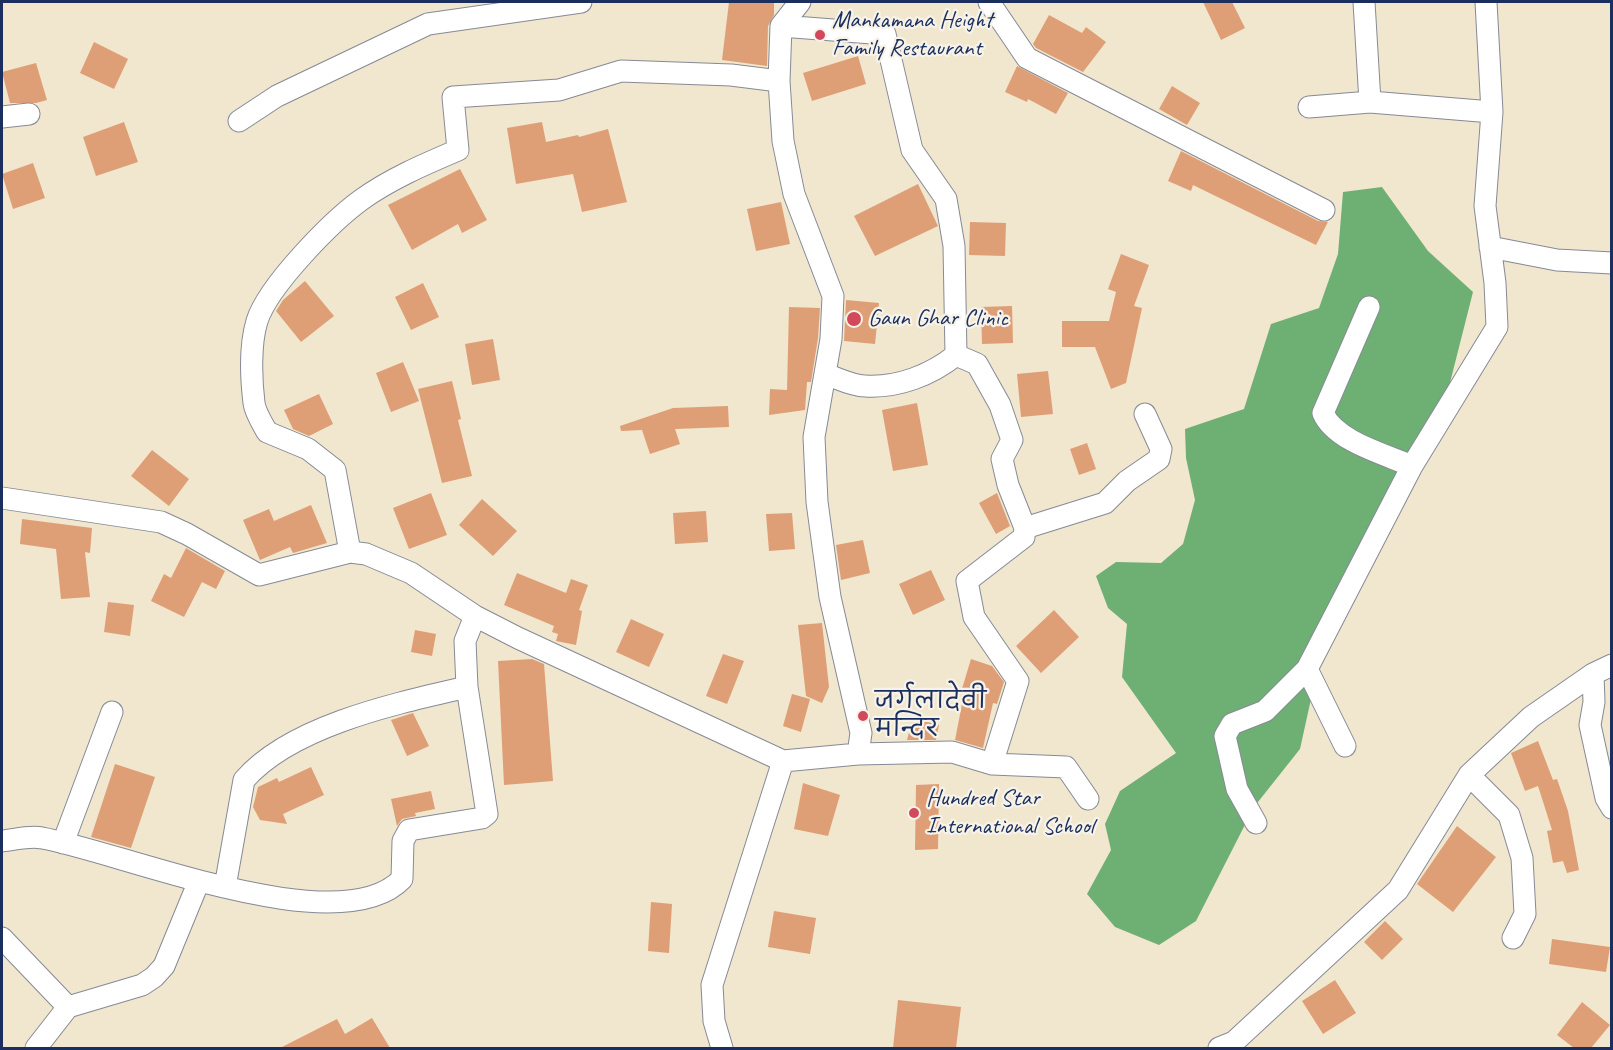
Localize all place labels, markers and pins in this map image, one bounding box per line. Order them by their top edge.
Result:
place label: Mankamana Height Family Restaurant [832,7,992,63]
marker: Mankamana Height Family Restaurant [813,28,827,42]
place label: Gaun Ghar Clinic [868,305,1008,333]
marker: Gaun Ghar Clinic [845,310,863,328]
place label: जर्गलादेवी मन्दिर [875,688,986,744]
marker: जर्गलादेवी मन्दिर [856,709,870,723]
place label: Hundred Star International School [926,785,1094,841]
marker: Hundred Star International School [907,806,921,820]

